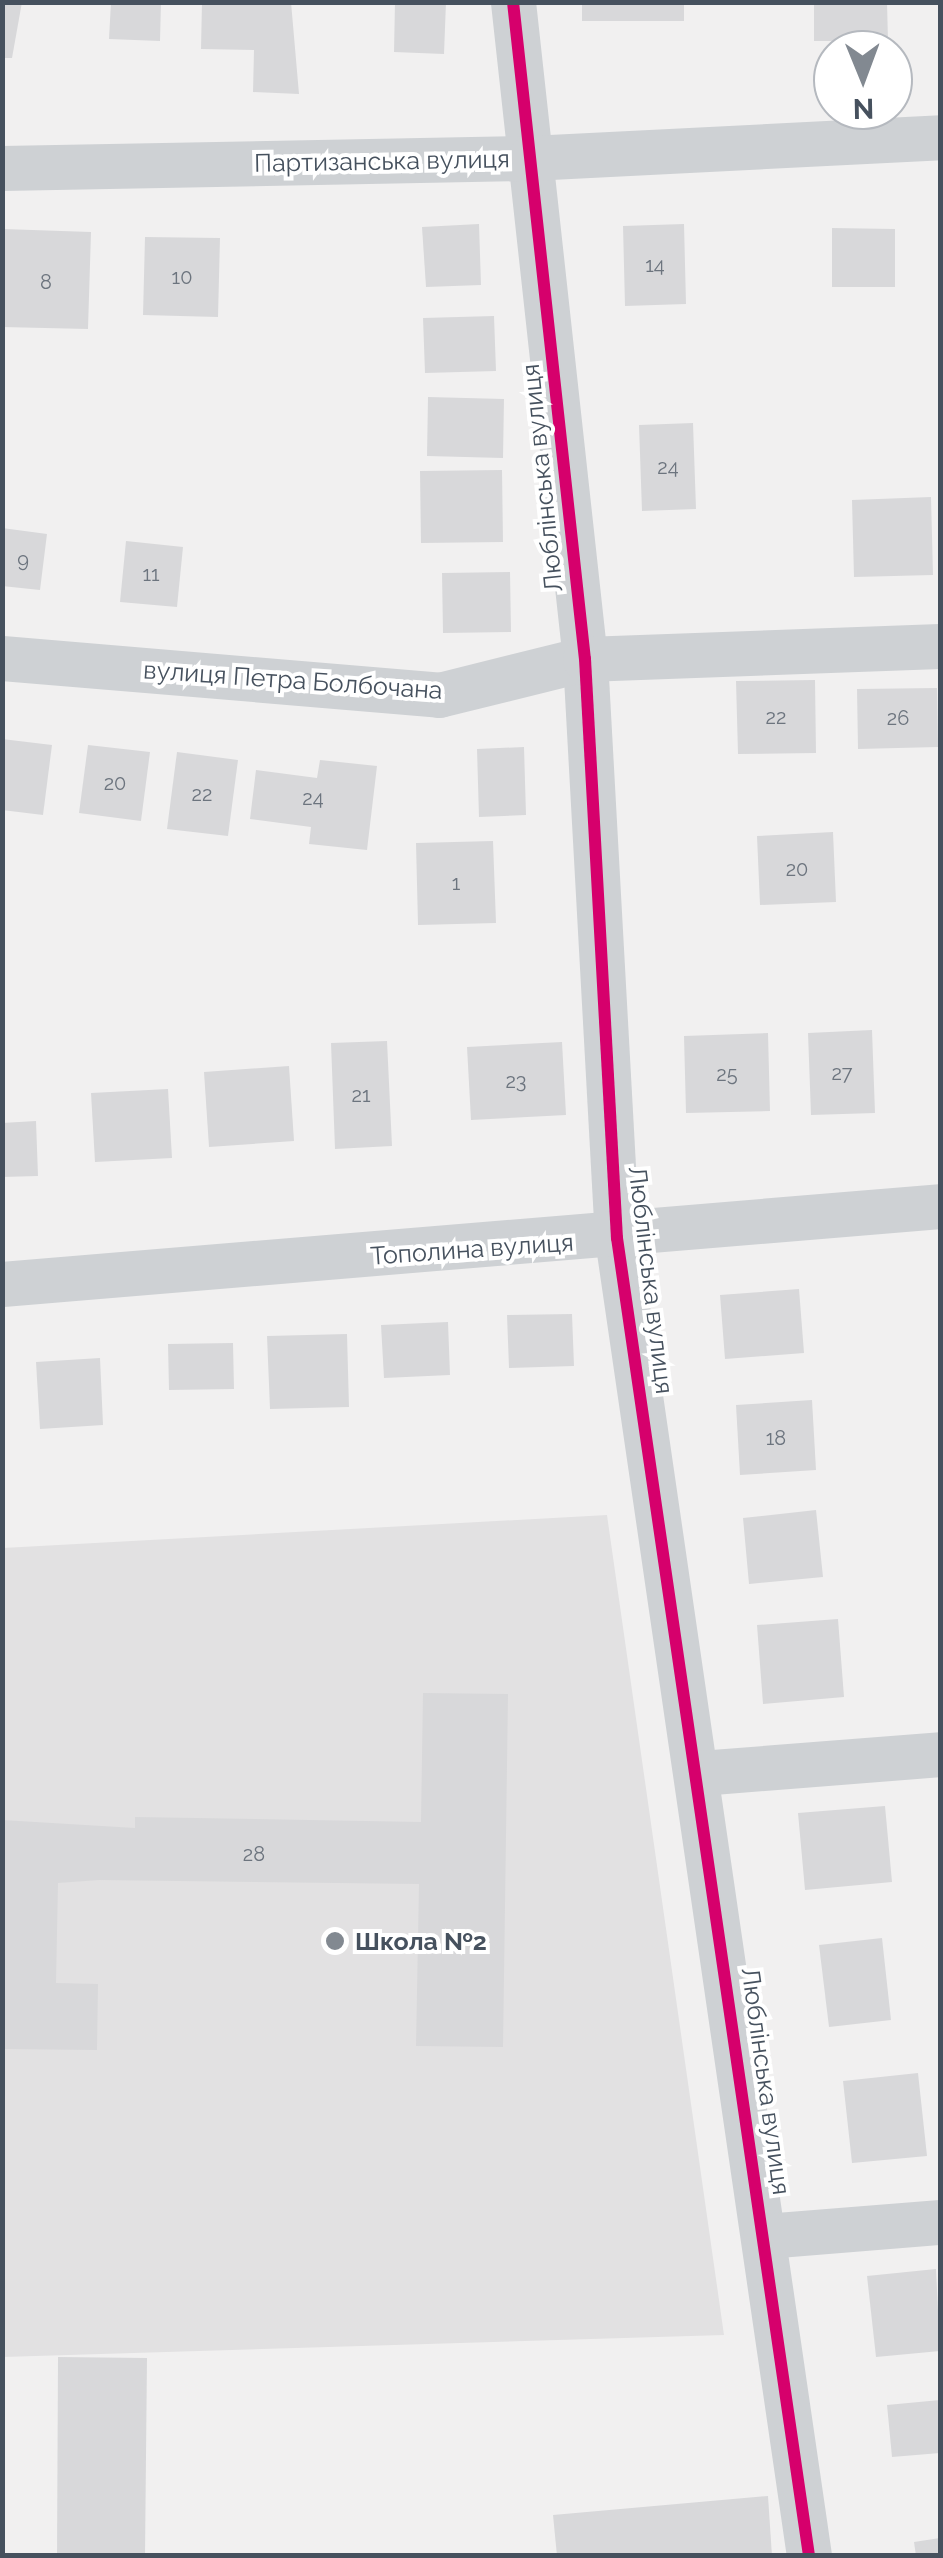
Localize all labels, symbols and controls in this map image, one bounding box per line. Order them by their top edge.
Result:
north arrow [813,30,913,130]
text: N [853,92,874,125]
street label: Партизанська вулиця [254,144,510,178]
house number: 14 [645,253,665,277]
house number: 10 [172,265,192,289]
house number: 8 [40,270,52,294]
street label: Люблінська вулиця [515,362,569,594]
house number: 24 [657,455,679,479]
house number: 9 [17,548,29,572]
house number: 11 [142,562,160,586]
street label: вулиця Петра Болбочана [142,655,444,705]
house number: 22 [766,705,786,729]
house number: 26 [887,706,909,730]
house number: 20 [104,771,126,795]
house number: 22 [192,782,212,806]
house number: 24 [302,786,324,810]
house number: 20 [786,857,808,881]
house number: 1 [452,871,460,895]
house number: 27 [831,1061,853,1085]
house number: 25 [716,1062,738,1086]
house number: 23 [505,1069,527,1093]
house number: 21 [352,1083,370,1107]
street label: Люблінська вулиця [622,1164,680,1396]
street label: Тополина вулиця [369,1227,575,1271]
house number: 18 [766,1426,786,1450]
house number: 28 [243,1842,265,1866]
place label: Школа №2 [355,1926,487,1956]
marker: Школа №2 [324,1930,346,1952]
street label: Люблінська вулиця [735,1965,797,2197]

